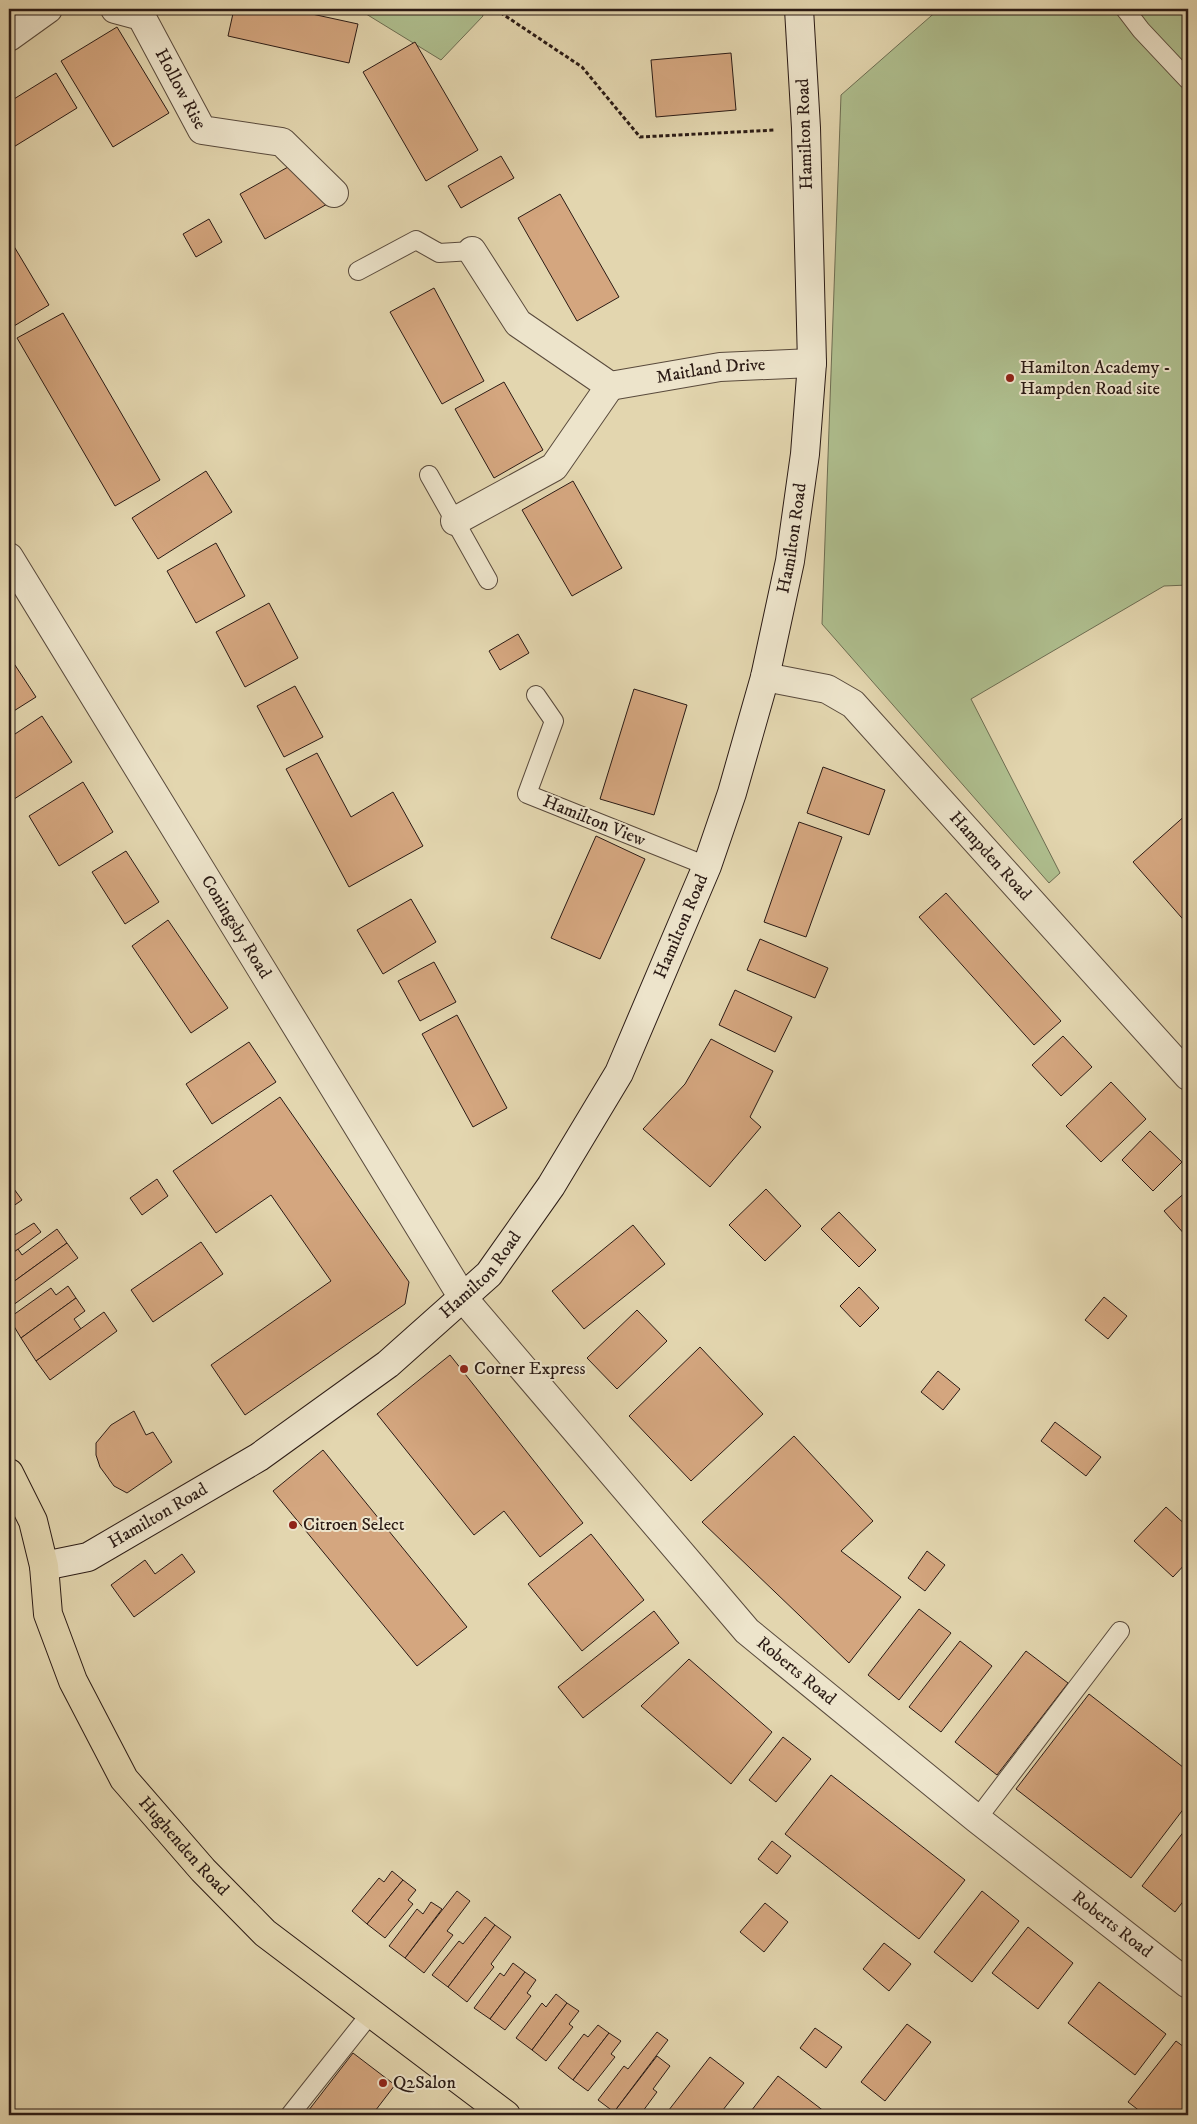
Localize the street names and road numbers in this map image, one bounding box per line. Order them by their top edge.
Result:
street label: Hollow Rise [150,45,211,133]
street label: Hamilton Road [792,78,818,190]
street label: Maitland Drive [655,354,766,389]
street label: Hamilton Road [772,482,812,595]
street label: Hamilton View [539,790,649,852]
street label: Hampden Road [944,807,1036,905]
street label: Coningsby Road [196,871,276,983]
street label: Hamilton Road [649,871,713,982]
street label: Hamilton Road [435,1227,526,1323]
street label: Hamilton Road [104,1478,212,1554]
street label: Roberts Road [752,1632,840,1710]
street label: Hughenden Road [133,1792,233,1901]
street label: Roberts Road [1067,1886,1157,1963]

